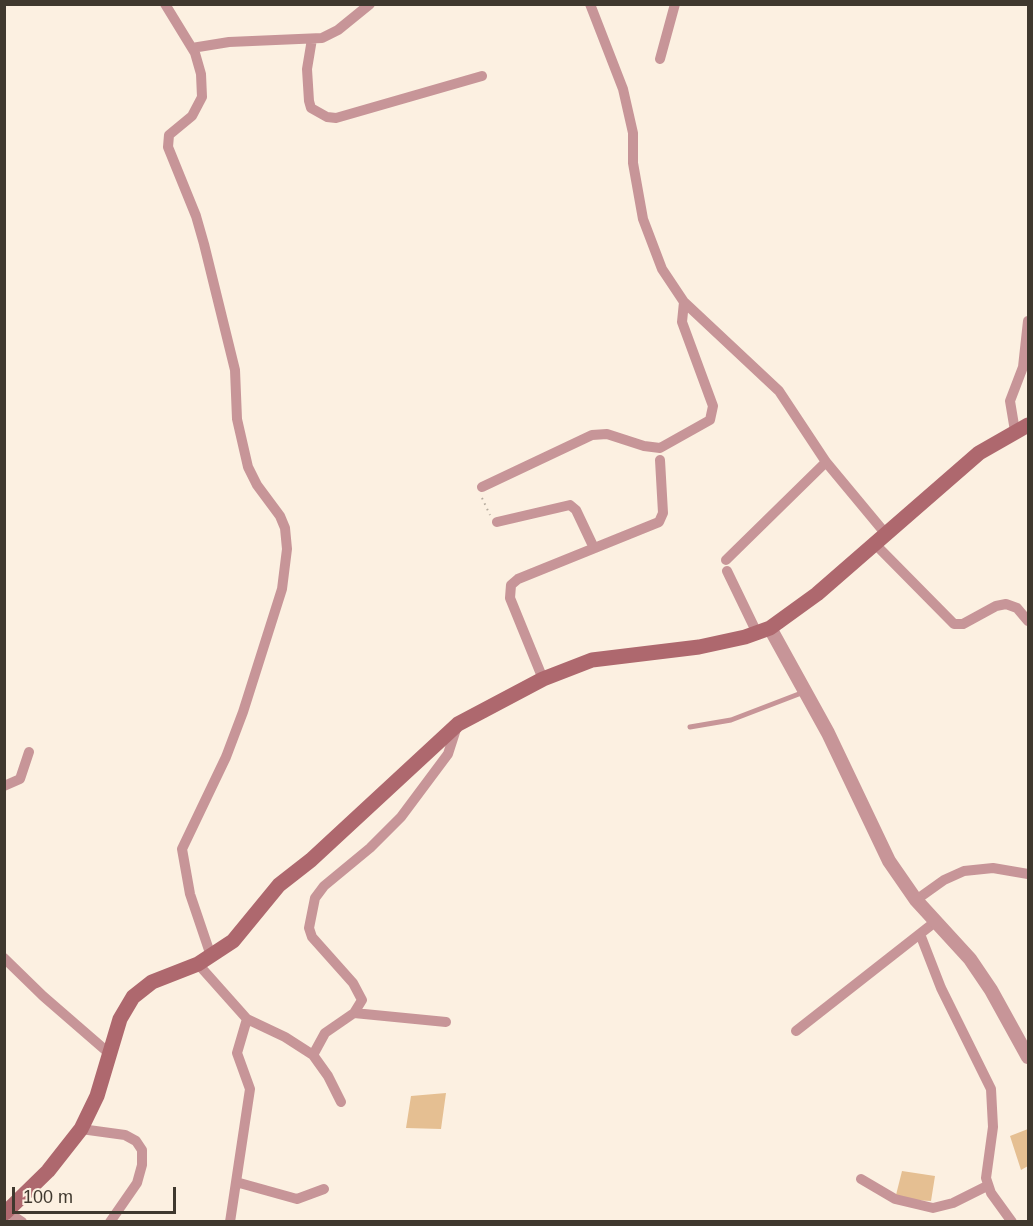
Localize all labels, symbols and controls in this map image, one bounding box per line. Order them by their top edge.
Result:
scale bar [15,1175,178,1213]
text: 100 m [23,1187,73,1207]

